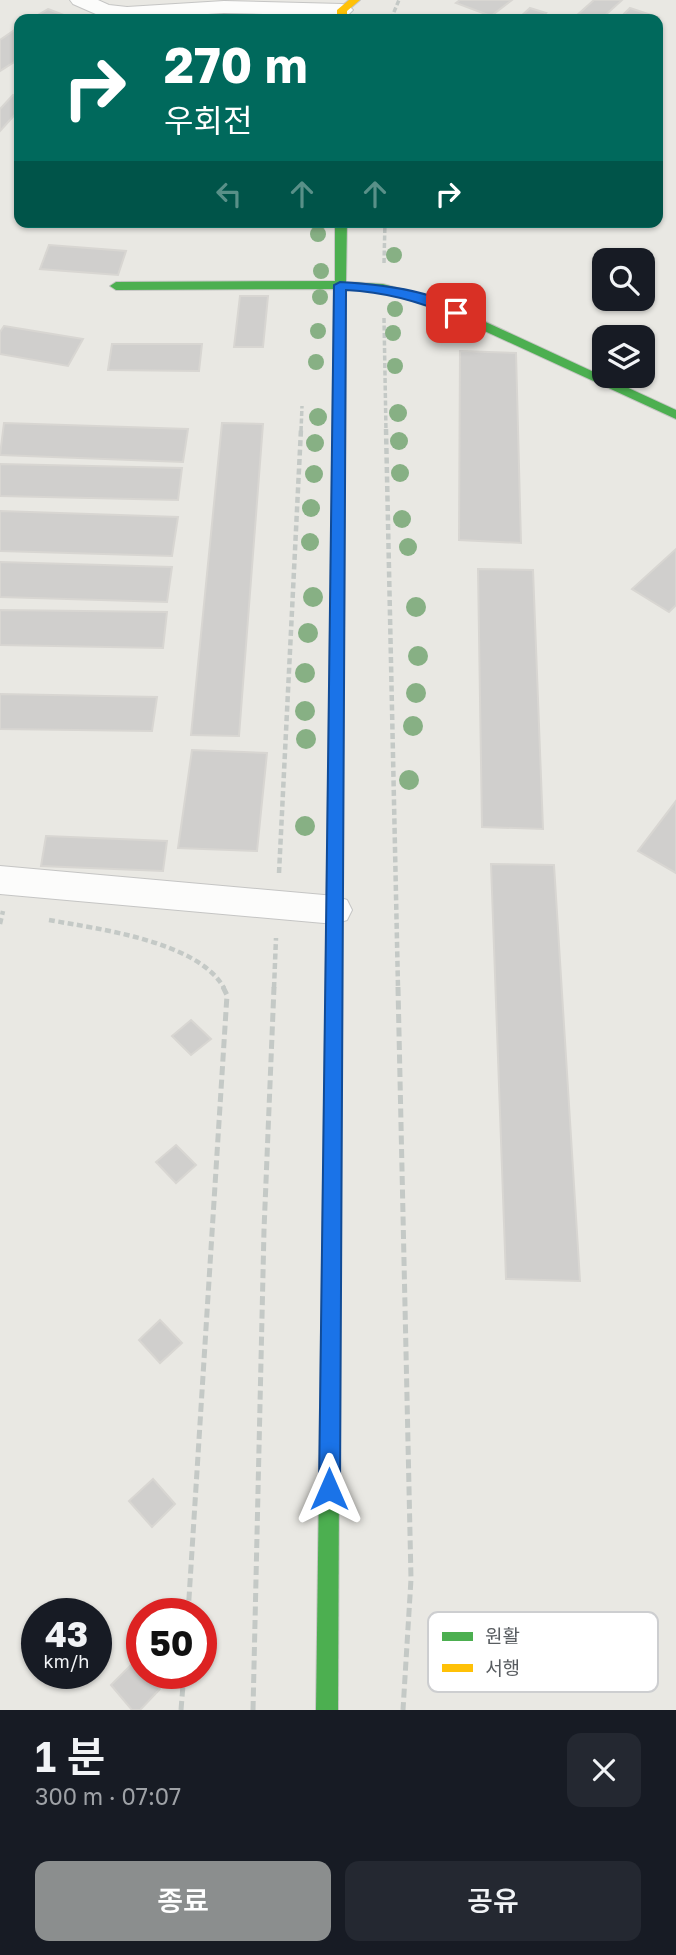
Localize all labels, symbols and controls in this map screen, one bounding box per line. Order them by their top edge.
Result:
text: 270 m [164,35,308,94]
icon: right [49,42,140,133]
text: 우회전 [164,101,252,139]
icon: left [210,175,248,213]
icon: ahead [283,175,321,213]
icon: ahead [356,175,394,213]
icon: right [429,175,467,213]
map controls [592,248,655,388]
button: search [592,248,655,311]
pin [426,283,486,343]
icon: arrive [437,294,475,332]
button: layers [592,325,655,388]
position arrow [292,1452,366,1526]
speed limit sign: 50 [126,1598,217,1689]
legend [428,1612,658,1692]
text: 43 [45,1613,88,1655]
text: 원활 [485,1624,520,1647]
text: km/h [44,1650,89,1672]
text: 서행 [485,1656,520,1679]
text: 1 분 [35,1731,105,1781]
button: close [567,1733,641,1807]
text: 300 m · 07:07 [35,1782,181,1810]
button: 종료 [35,1861,331,1941]
button: 공유 [345,1861,641,1941]

